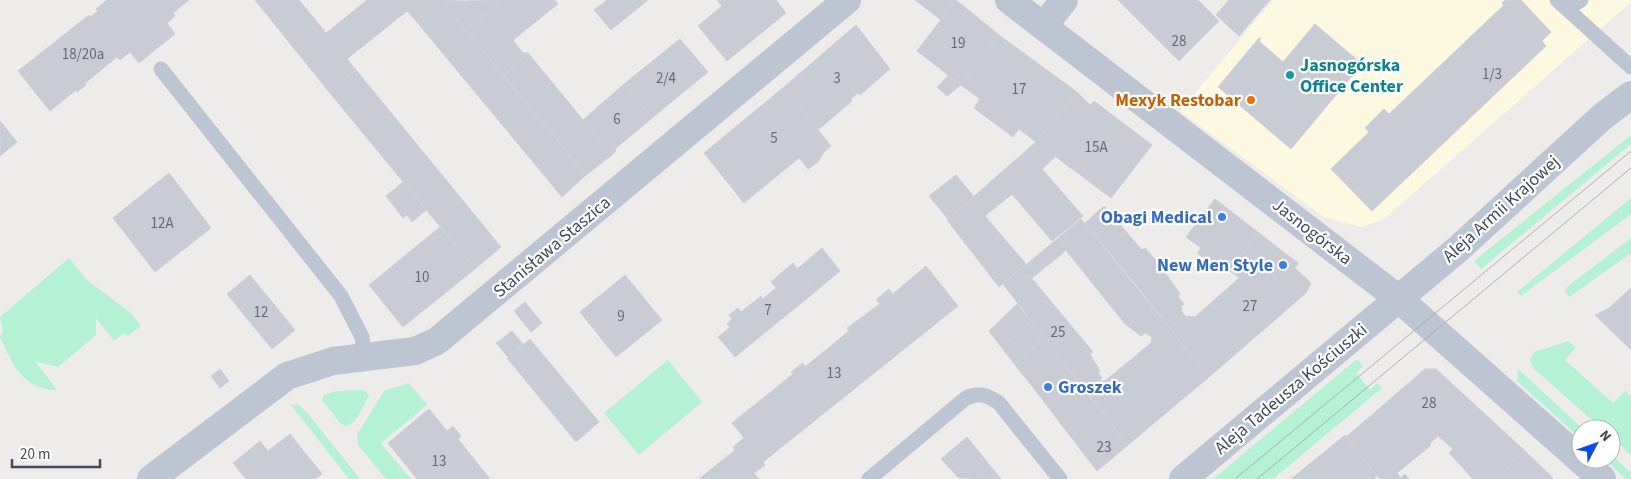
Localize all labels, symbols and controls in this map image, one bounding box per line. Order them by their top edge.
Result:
house number: 28 [1172,31,1186,52]
house number: 19 [951,33,965,54]
house number: 18/20a [62,44,104,65]
place label: Jasnogórska Office Center [1300,53,1404,99]
house number: 1/3 [1482,64,1502,85]
house number: 2/4 [656,68,677,89]
house number: 3 [833,68,841,89]
marker: Jasnogórska Office Center [1284,69,1296,81]
house number: 17 [1012,79,1026,100]
place label: Mexyk Restobar [1115,88,1242,113]
marker: Mexyk Restobar [1245,94,1257,106]
house number: 6 [613,109,621,130]
house number: 5 [770,128,778,149]
house number: 15A [1084,137,1108,158]
street label: Aleja Armii Krajowej [1437,150,1565,268]
street label: Stanisława Staszica [488,190,616,304]
street label: Jasnogórska [1267,193,1357,271]
place label: Obagi Medical [1101,205,1212,230]
marker: Obagi Medical [1216,211,1228,223]
house number: 12A [150,213,174,234]
place label: New Men Style [1157,253,1273,278]
marker: New Men Style [1277,259,1289,271]
house number: 10 [415,267,429,288]
house number: 27 [1243,296,1257,317]
house number: 7 [764,300,772,321]
house number: 12 [254,302,268,323]
house number: 9 [617,306,625,327]
street label: Aleja Tadeusza Kościuszki [1209,318,1373,460]
house number: 25 [1051,322,1065,343]
house number: 13 [827,363,841,384]
place label: Groszek [1058,375,1122,400]
marker: Groszek [1042,381,1054,393]
house number: 28 [1422,393,1436,414]
north arrow [1571,419,1621,469]
text: N [1594,426,1616,446]
scale bar [12,436,100,468]
house number: 23 [1097,437,1111,458]
text: 20 m [20,444,50,465]
house number: 13 [432,451,446,472]

